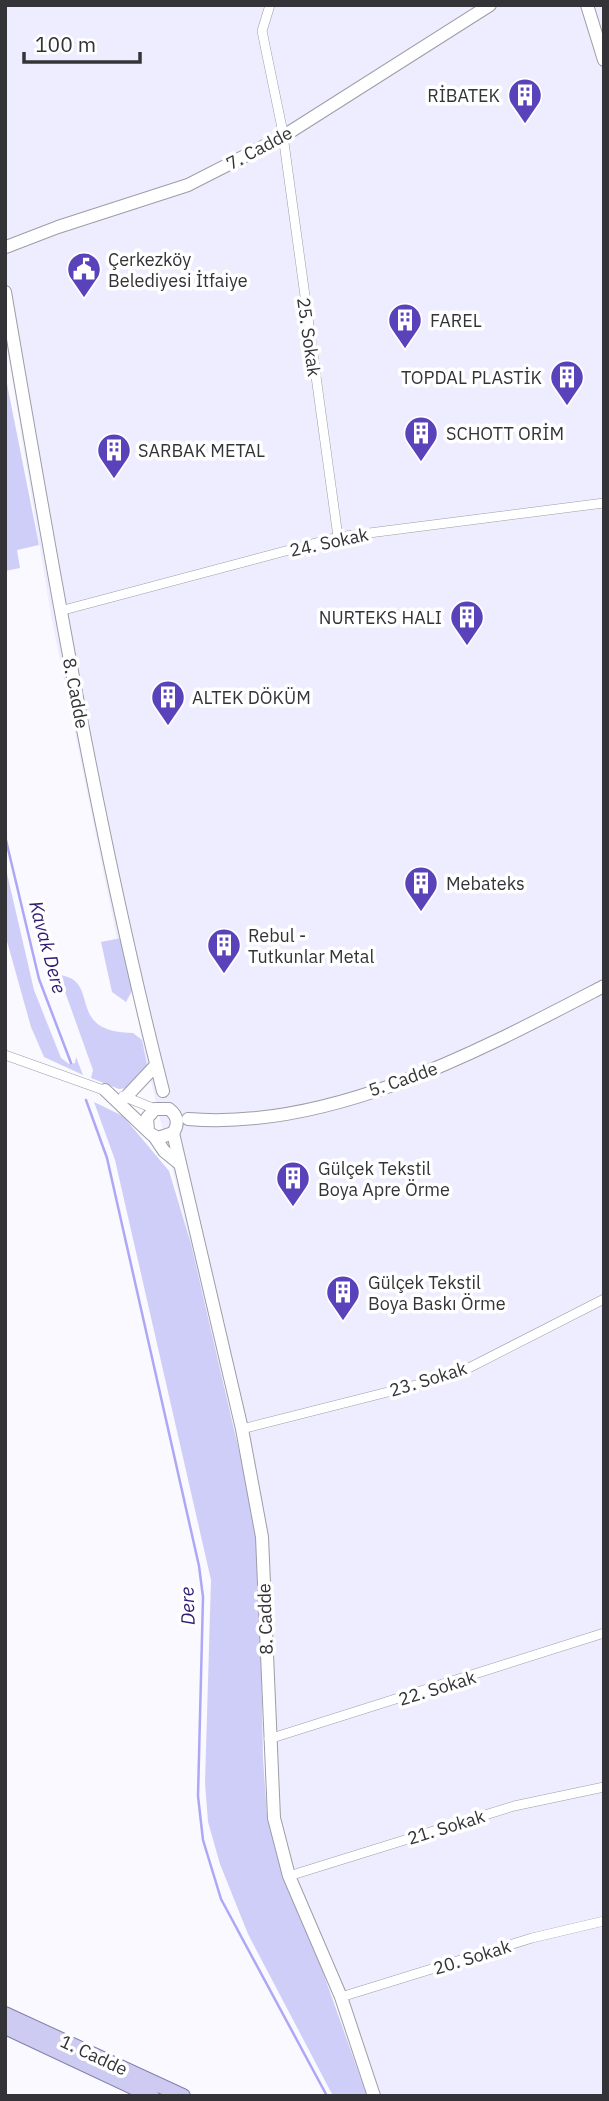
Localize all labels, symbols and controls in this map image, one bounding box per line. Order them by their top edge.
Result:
scale bar [24,21,140,65]
text: 100 m [35,30,96,58]
building icon: RİBATEK [506,76,544,125]
place label: RİBATEK [427,84,501,107]
street label: 7. Cadde [222,121,296,175]
place label: Çerkezköy Belediyesi İtfaiye [108,248,248,292]
public building icon: Çerkezköy Belediyesi İtfaiye [65,250,103,299]
street label: 25. Sokak [292,296,326,379]
building icon: FAREL [386,301,424,350]
place label: FAREL [430,309,482,332]
building icon: TOPDAL PLASTİK [548,358,586,407]
place label: TOPDAL PLASTİK [401,366,543,389]
building icon: SCHOTT ORİM [402,414,440,463]
place label: SCHOTT ORİM [446,422,564,445]
building icon: SARBAK METAL [95,431,133,480]
place label: SARBAK METAL [138,439,265,462]
street label: 24. Sokak [288,522,371,562]
building icon: NURTEKS HALI [448,598,486,647]
place label: NURTEKS HALI [319,606,442,629]
street label: 8. Cadde [58,656,94,730]
building icon: ALTEK DÖKÜM [149,678,187,727]
place label: ALTEK DÖKÜM [192,686,311,709]
building icon: Mebateks [402,864,440,913]
place label: Mebateks [446,872,525,895]
water label: Kavak Dere [24,898,72,996]
place label: Rebul - Tutkunlar Metal [248,924,374,968]
building icon: Rebul - Tutkunlar Metal [205,926,243,975]
street label: 5. Cadde [365,1056,441,1102]
place label: Gülçek Tekstil Boya Apre Örme [318,1157,450,1201]
building icon: Gülçek Tekstil Boya Apre Örme [274,1159,312,1208]
place label: Gülçek Tekstil Boya Baskı Örme [368,1271,506,1315]
building icon: Gülçek Tekstil Boya Baskı Örme [324,1273,362,1322]
street label: 23. Sokak [386,1356,470,1402]
street label: 8. Cadde [252,1583,278,1655]
water label: Dere [174,1586,200,1626]
street label: 22. Sokak [395,1665,479,1711]
street label: 21. Sokak [404,1804,488,1850]
street label: 20. Sokak [430,1934,514,1980]
street label: 1. Cadde [57,2029,131,2081]

